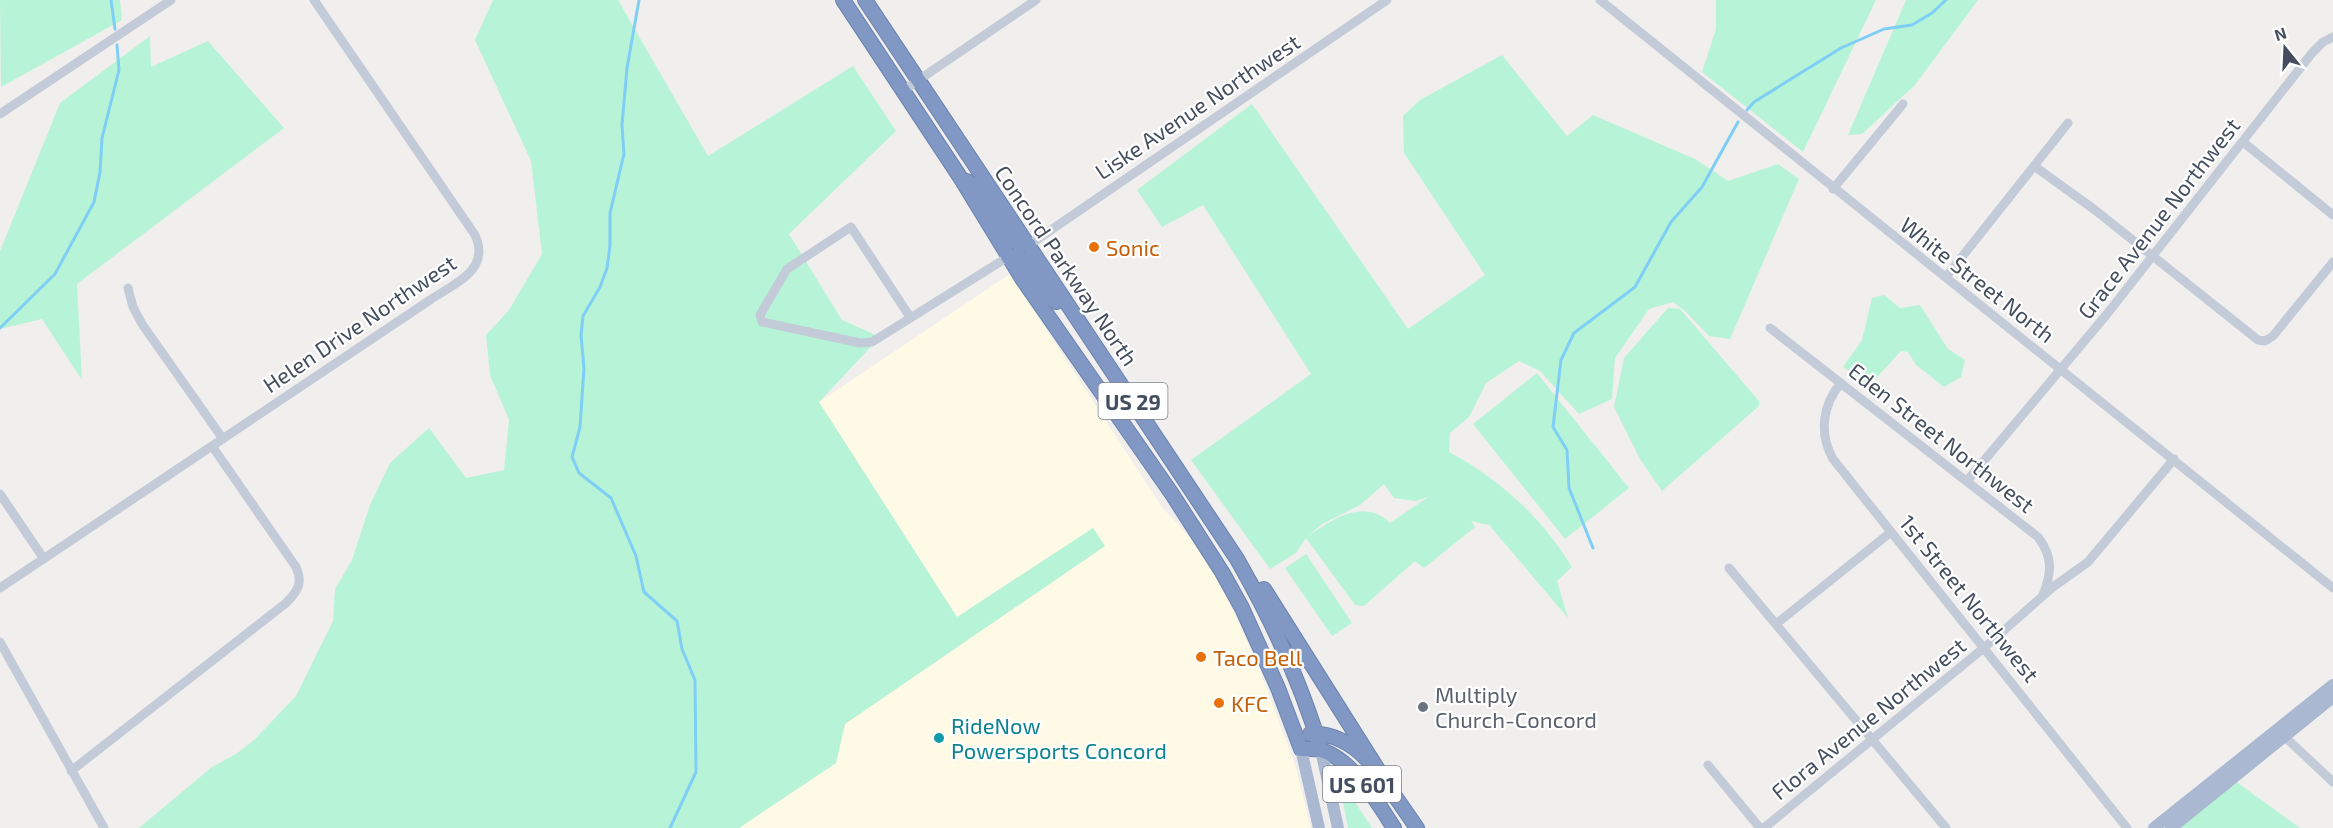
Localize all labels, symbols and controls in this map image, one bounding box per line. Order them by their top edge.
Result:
north arrow [2255,18,2315,78]
text: N [2272,22,2289,44]
street label: Liske Avenue Northwest [1090,28,1304,184]
street label: Grace Avenue Northwest [2072,112,2244,324]
street label: Concord Parkway North [990,160,1144,370]
street label: White Street North [1896,211,2060,347]
place label: Sonic [1106,234,1160,260]
marker: Sonic [1087,240,1101,254]
street label: Helen Drive Northwest [258,249,460,397]
street label: Eden Street Northwest [1844,357,2040,517]
road number: US 29 [1098,383,1168,419]
street label: 1st Street Northwest [1895,509,2045,687]
street label: Flora Avenue Northwest [1766,632,1970,804]
place label: Taco Bell [1213,644,1303,670]
marker: Taco Bell [1194,650,1208,664]
place label: Multiply Church-Concord [1435,681,1597,732]
place label: KFC [1231,690,1268,716]
marker: KFC [1212,696,1226,710]
marker: Multiply Church-Concord [1416,700,1430,714]
place label: RideNow Powersports Concord [951,712,1167,763]
marker: RideNow Powersports Concord [932,731,946,745]
road number: US 601 [1323,766,1401,802]

